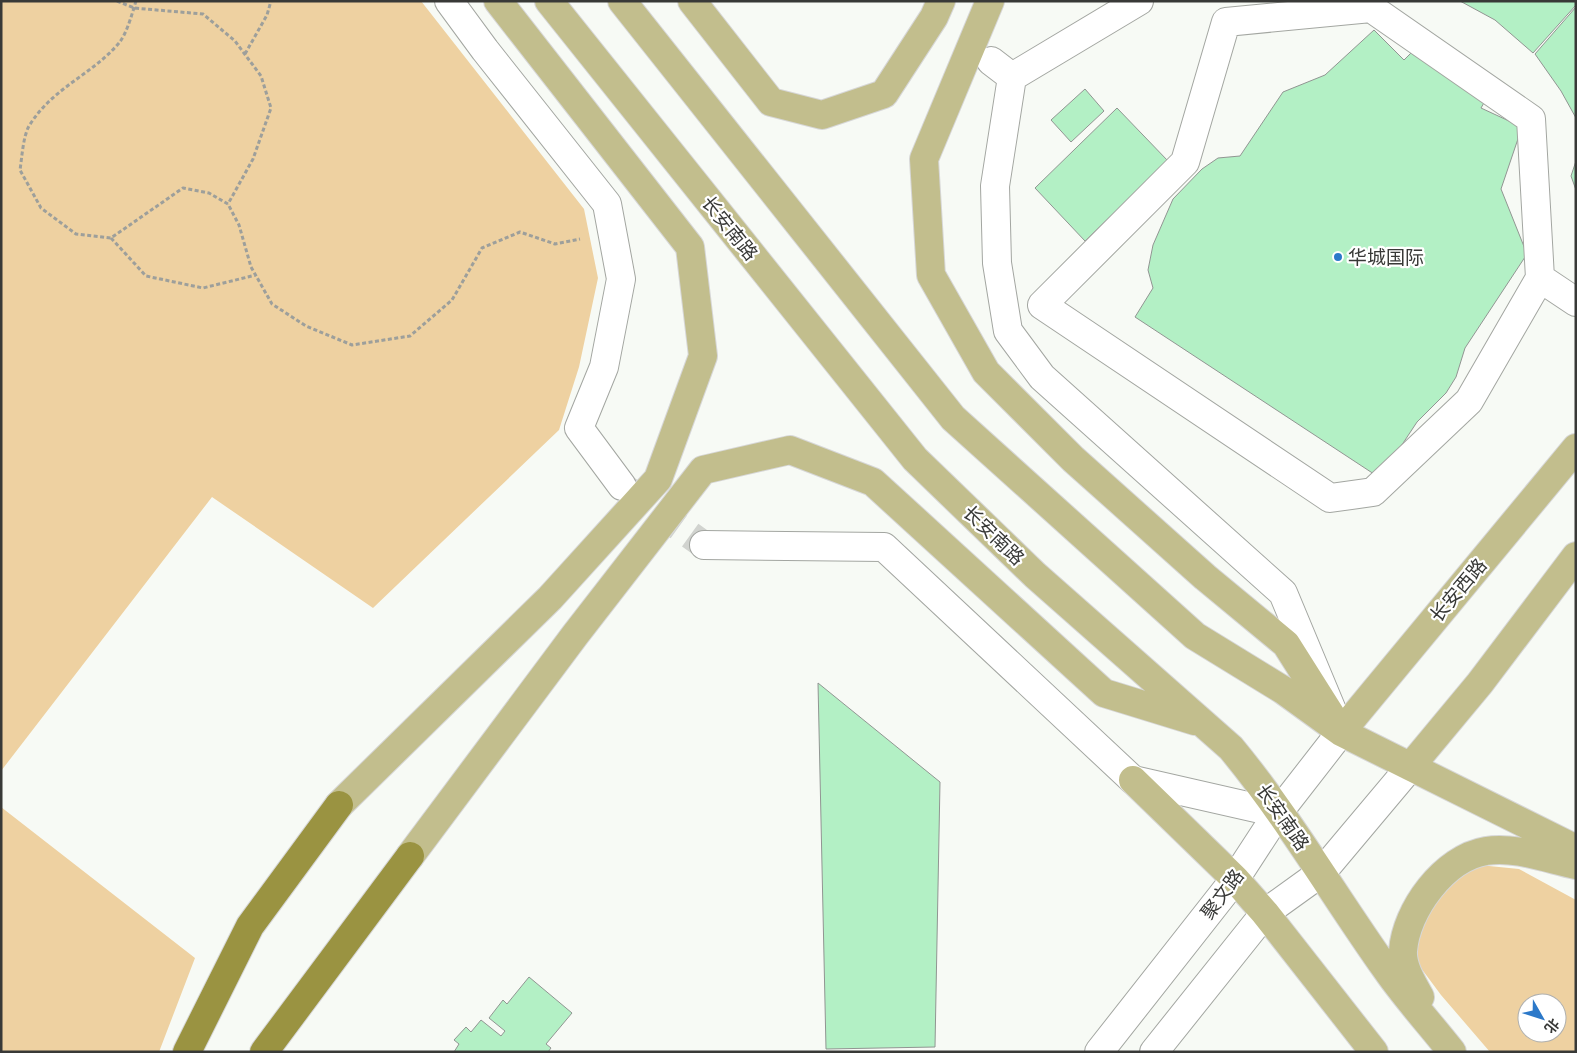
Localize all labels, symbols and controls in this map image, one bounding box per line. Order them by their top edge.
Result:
street label: 长安南路 [694,190,764,268]
place label: 华城国际 [1348,244,1424,273]
marker: 华城国际 [1332,251,1344,263]
street label: 长安南路 [956,499,1030,573]
street label: 长安西路 [1424,553,1495,629]
street label: 长安南路 [1248,778,1315,857]
street label: 聚文路 [1194,863,1252,926]
north arrow [1517,993,1567,1043]
text: 北 [1539,1014,1564,1038]

